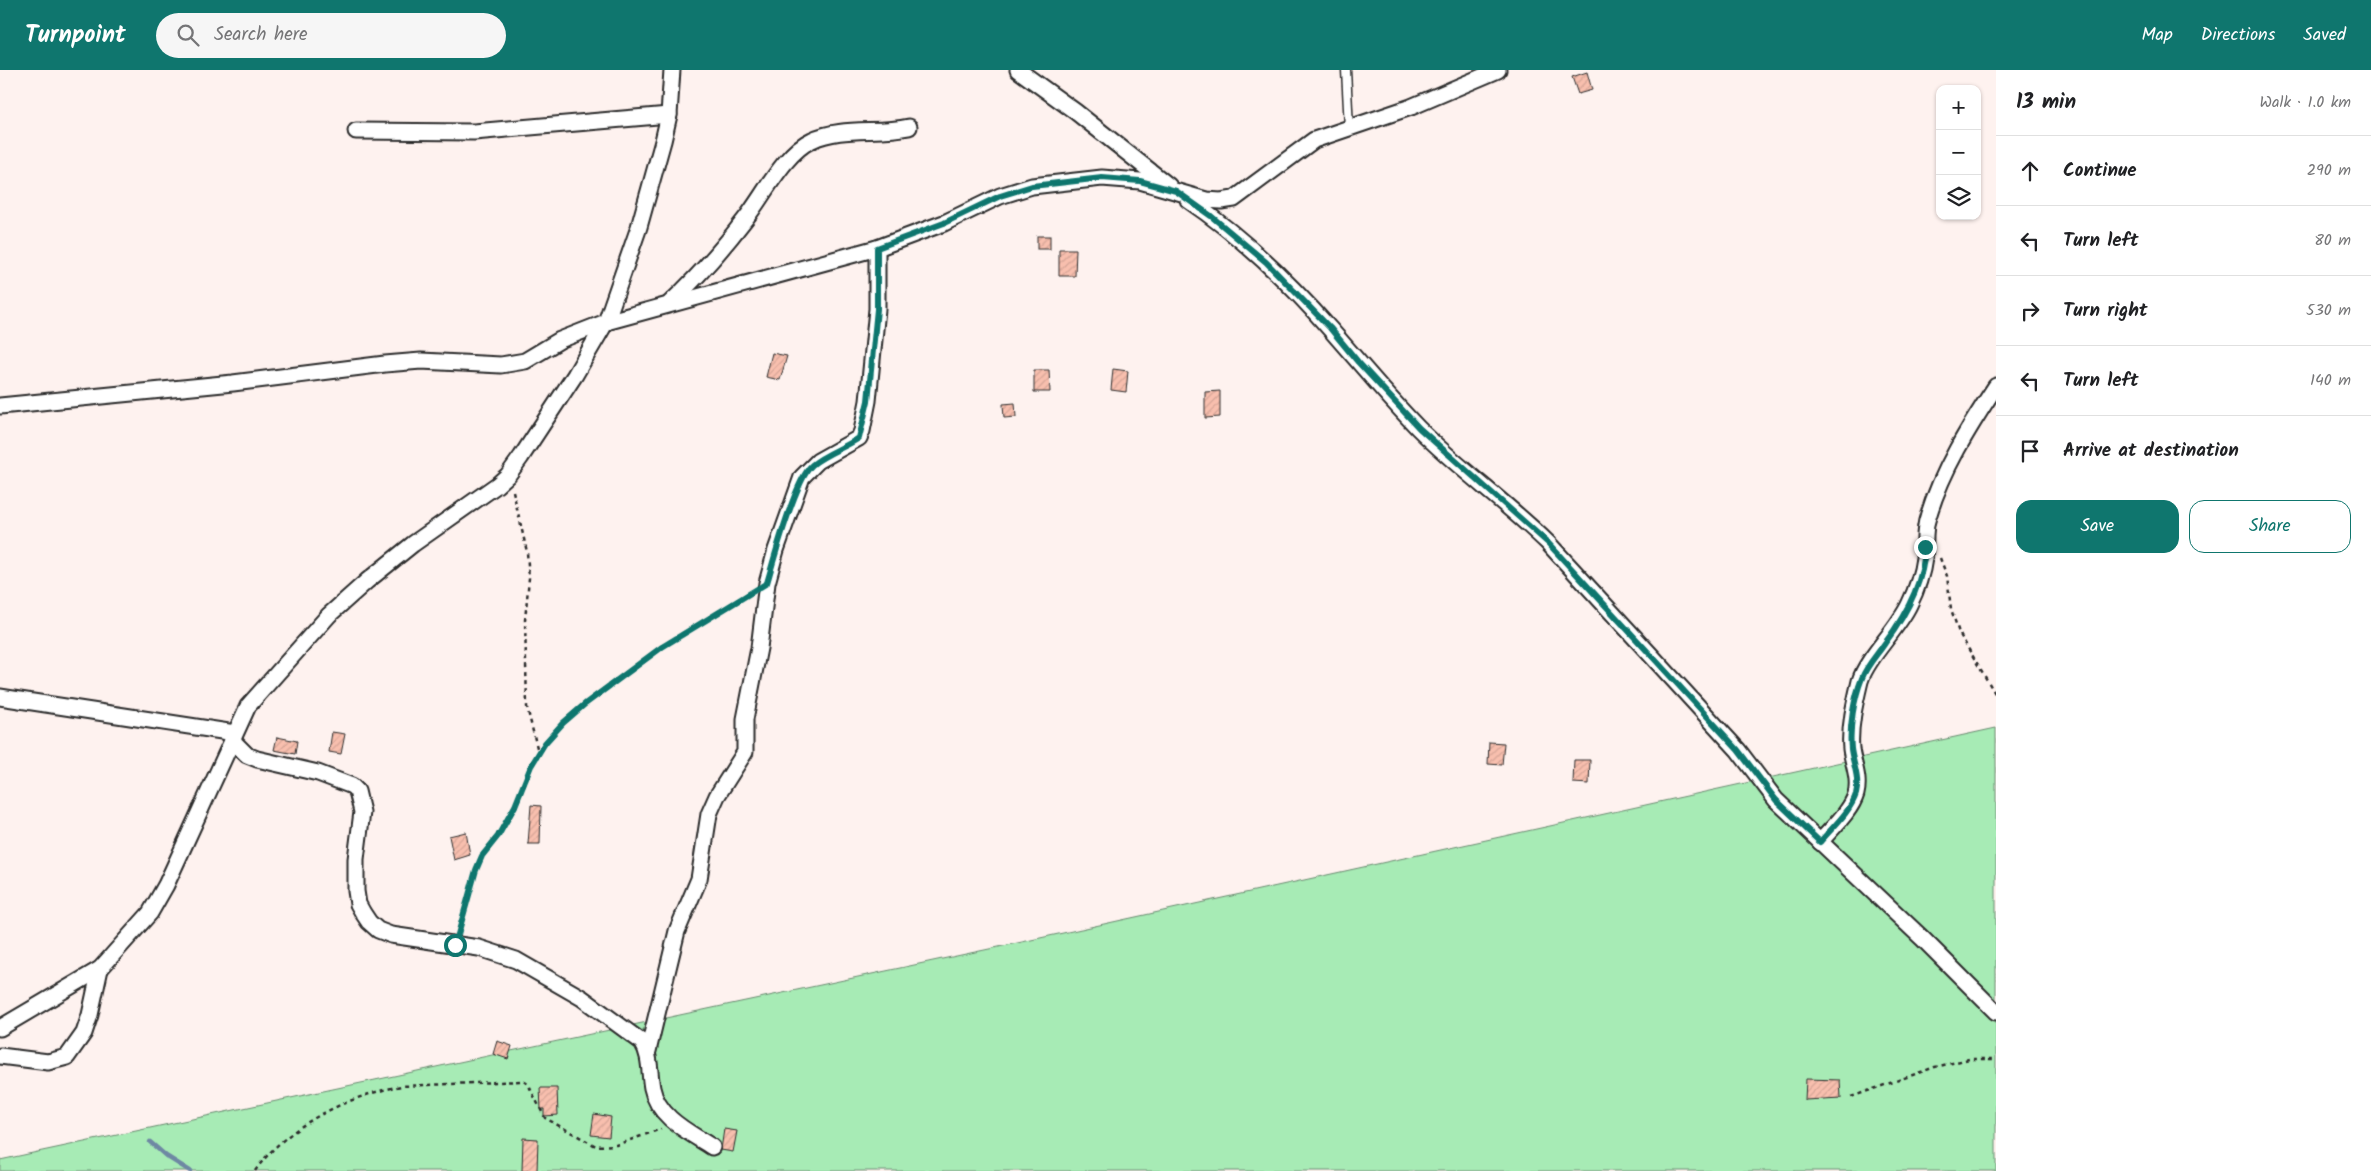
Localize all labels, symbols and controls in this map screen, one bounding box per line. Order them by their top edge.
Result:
search box [156,13,506,58]
text: Turnpoint [25,16,126,55]
text: Search here [214,20,308,50]
icon: search [174,21,202,49]
text: Map [2141,21,2173,50]
text: Directions [2201,21,2275,50]
text: Saved [2303,21,2346,50]
map controls [1936,85,1981,220]
button: + [1936,85,1981,130]
text: 13 min [2016,86,2076,119]
text: Walk · 1.0 km [2259,90,2351,115]
button: − [1936,130,1981,175]
text: Continue [2063,156,2136,186]
icon: ahead [2016,157,2044,185]
text: 290 m [2307,158,2351,183]
button: layers [1936,175,1981,220]
text: Turn left [2063,226,2138,256]
icon: left [2016,227,2044,255]
text: 80 m [2314,228,2351,253]
text: Turn right [2063,296,2148,326]
icon: right [2016,297,2044,325]
text: 530 m [2306,298,2351,323]
text: Turn left [2063,366,2138,396]
icon: left [2016,367,2044,395]
text: 140 m [2310,368,2351,393]
text: Arrive at destination [2063,436,2239,466]
icon: arrive [2016,437,2044,465]
button: Save [2016,500,2179,553]
button: Share [2189,500,2351,553]
route end [1914,536,1937,559]
route start [444,934,467,957]

